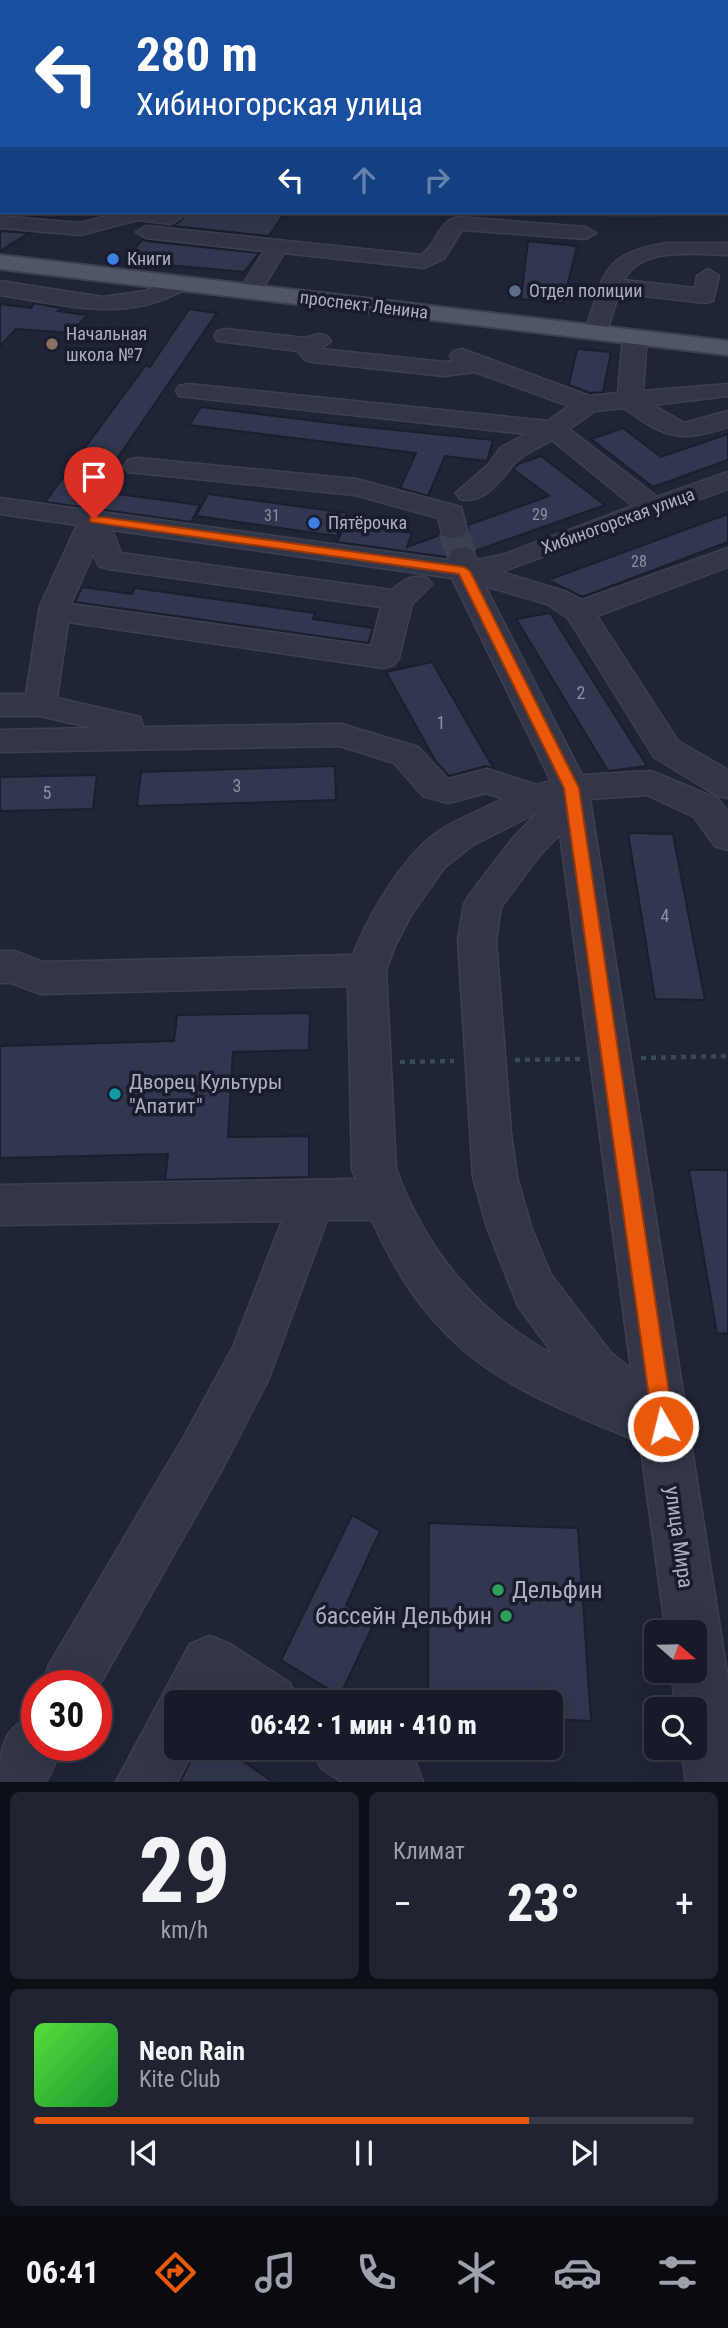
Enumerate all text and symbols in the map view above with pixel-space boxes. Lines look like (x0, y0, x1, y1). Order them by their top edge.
text: 280 m (136, 26, 258, 83)
icon: left (21, 28, 112, 119)
text: Хибиногорская улица (136, 85, 423, 123)
icon: left (272, 161, 310, 199)
icon: ahead (345, 161, 383, 199)
icon: right (418, 161, 456, 199)
place label: Книги (127, 248, 171, 269)
marker: Книги (105, 251, 121, 267)
place label: Отдел полиции (529, 280, 642, 301)
marker: Отдел полиции (507, 283, 523, 299)
street label: проспект Ленина (299, 286, 429, 323)
place label: Начальная школа №7 (66, 323, 147, 365)
marker: Начальная школа №7 (44, 336, 60, 352)
pin (64, 447, 124, 519)
icon: arrive (75, 458, 113, 496)
street label: Хибиногорская улица (538, 483, 697, 558)
house number: 29 (532, 505, 548, 524)
house number: 31 (264, 506, 280, 525)
place label: Пятёрочка (328, 512, 407, 533)
marker: Пятёрочка (306, 515, 322, 531)
house number: 28 (631, 552, 647, 571)
house number: 2 (577, 682, 586, 703)
house number: 1 (437, 712, 445, 733)
house number: 3 (233, 775, 241, 796)
house number: 5 (43, 782, 52, 803)
house number: 4 (661, 905, 670, 926)
place label: Дворец Культуры "Апатит" (129, 1070, 282, 1118)
marker: Дворец Культуры "Апатит" (107, 1086, 123, 1102)
position arrow (626, 1389, 700, 1463)
street label: улица Мира (660, 1485, 698, 1589)
place label: Дельфин (512, 1576, 602, 1604)
marker: Дельфин (490, 1582, 506, 1598)
place label: бассейн Дельфин (315, 1602, 492, 1630)
marker: бассейн Дельфин (498, 1608, 514, 1624)
north arrow (644, 1620, 707, 1684)
map controls (644, 1620, 707, 1760)
speed limit sign: 30 (21, 1670, 112, 1761)
button: search (644, 1697, 707, 1760)
text: 06:42 · 1 мин · 410 m (250, 1710, 477, 1740)
text: 29 (139, 1818, 230, 1924)
text: Климат (393, 1838, 465, 1865)
text: 23° (507, 1873, 580, 1934)
text: − (393, 1882, 412, 1926)
text: + (675, 1882, 694, 1926)
text: km/h (161, 1917, 208, 1944)
text: Neon Rain (139, 2036, 245, 2066)
text: Kite Club (139, 2066, 220, 2093)
icon: previous (125, 2134, 163, 2172)
icon: pause (345, 2134, 383, 2172)
icon: next (565, 2134, 603, 2172)
icon: directions (151, 2248, 200, 2297)
icon: music (251, 2248, 300, 2297)
icon: phone (352, 2248, 401, 2297)
icon: climate (452, 2248, 501, 2297)
icon: car (553, 2248, 602, 2297)
icon: filters (653, 2248, 702, 2297)
text: 06:41 (26, 2253, 99, 2291)

